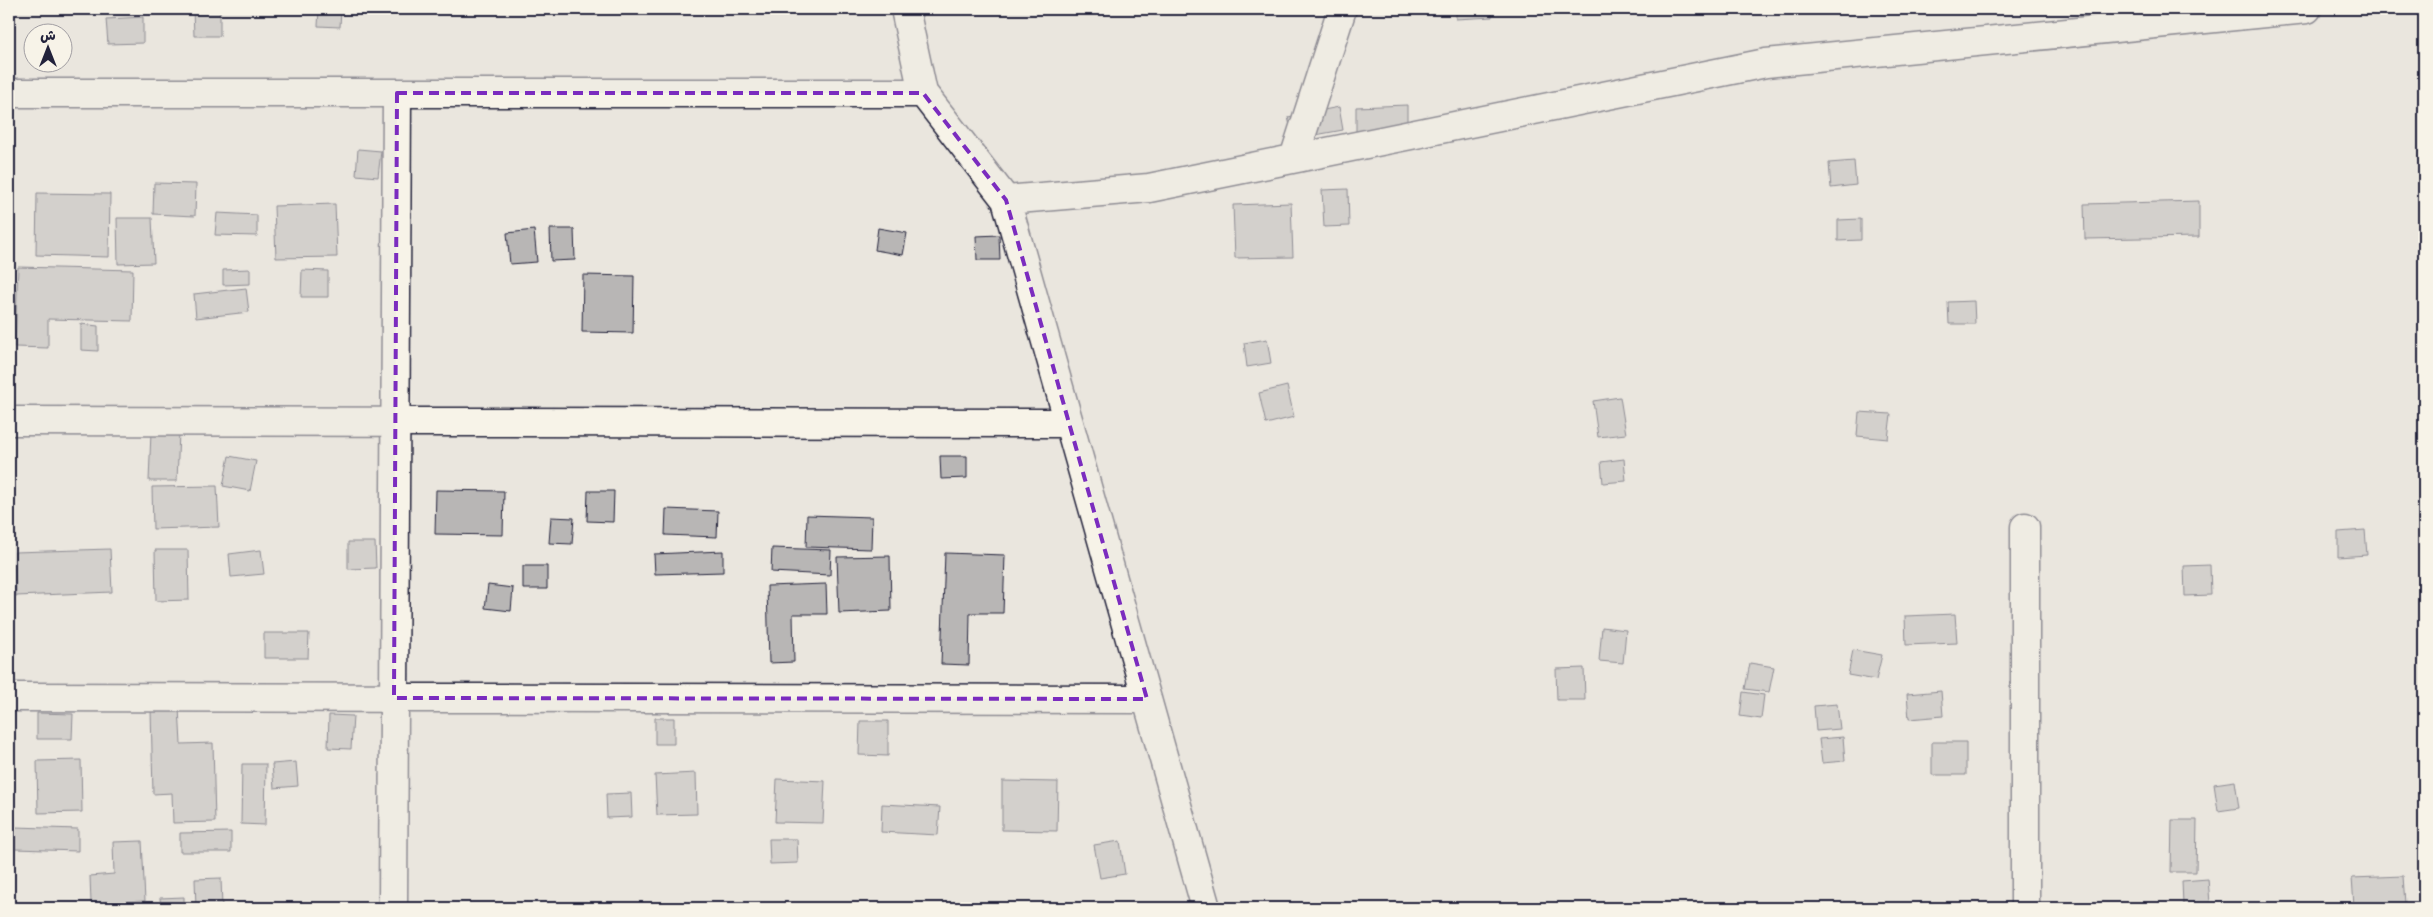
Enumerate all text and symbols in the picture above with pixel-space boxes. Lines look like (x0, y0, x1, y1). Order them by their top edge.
north arrow (22, 22, 72, 72)
text: ش (40, 25, 56, 44)

